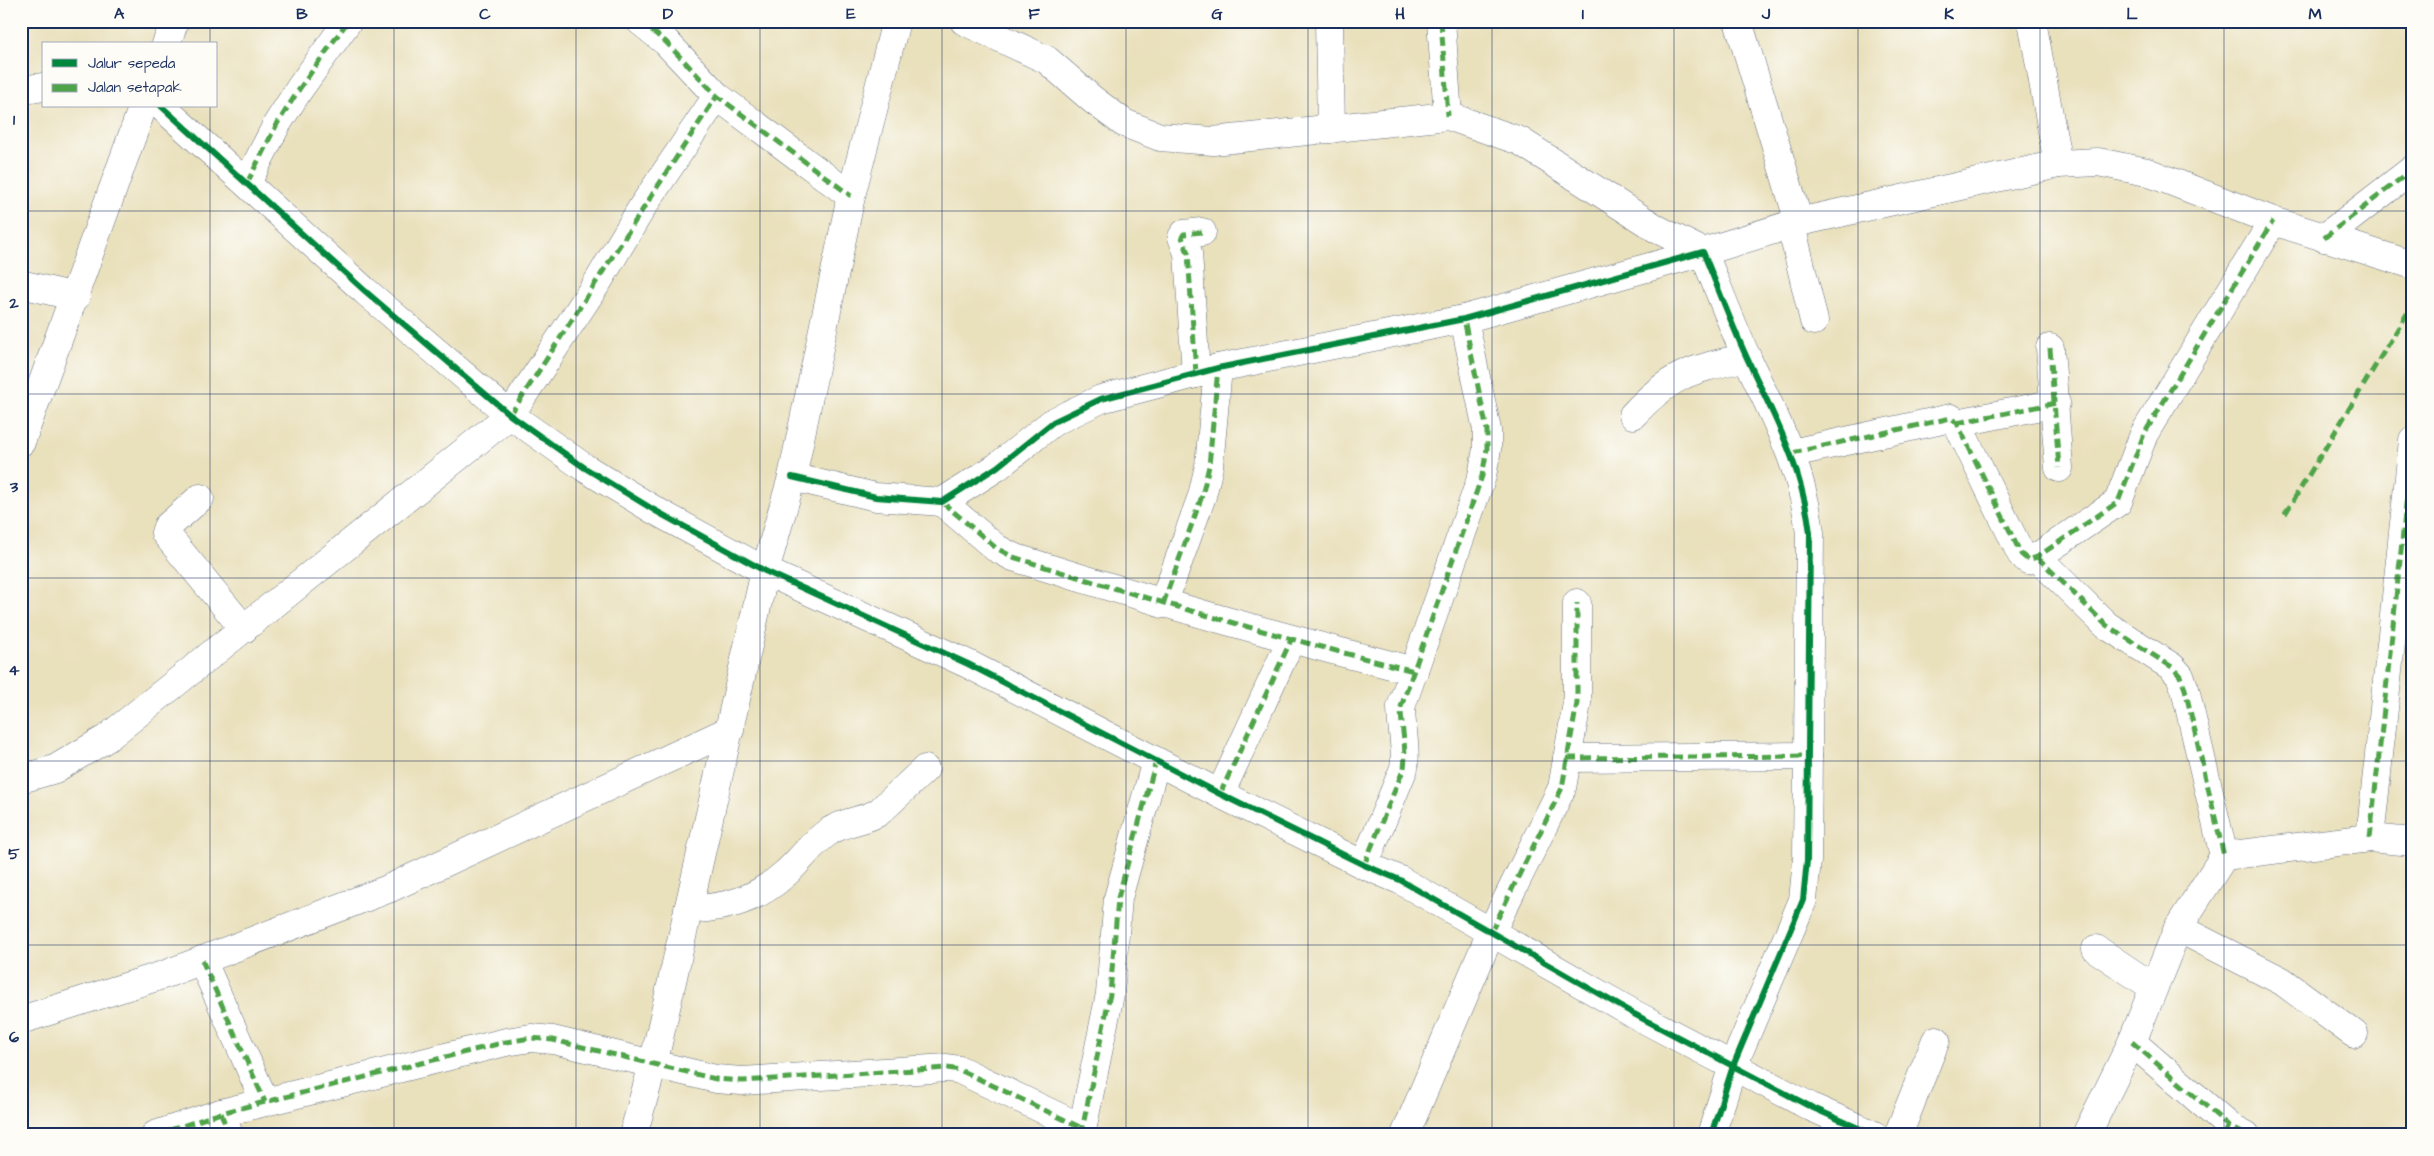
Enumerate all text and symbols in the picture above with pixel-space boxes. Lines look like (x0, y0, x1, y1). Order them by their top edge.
text: A (114, 3, 125, 25)
text: B (296, 3, 308, 25)
text: C (479, 3, 491, 25)
text: D (663, 3, 674, 25)
text: E (846, 3, 856, 25)
text: F (1028, 3, 1040, 25)
text: G (1211, 3, 1223, 25)
text: H (1395, 3, 1405, 25)
text: I (1582, 3, 1584, 25)
text: J (1761, 3, 1771, 25)
text: K (1944, 3, 1954, 25)
text: L (2126, 3, 2138, 25)
text: M (2308, 3, 2322, 25)
legend (42, 42, 218, 108)
text: Jalur sepeda (88, 53, 176, 74)
text: Jalan setapak (88, 77, 182, 98)
text: 1 (13, 109, 16, 131)
text: 2 (8, 292, 19, 314)
text: 3 (9, 476, 19, 498)
text: 4 (9, 659, 20, 681)
text: 5 (8, 843, 20, 865)
text: 6 (9, 1026, 19, 1048)

